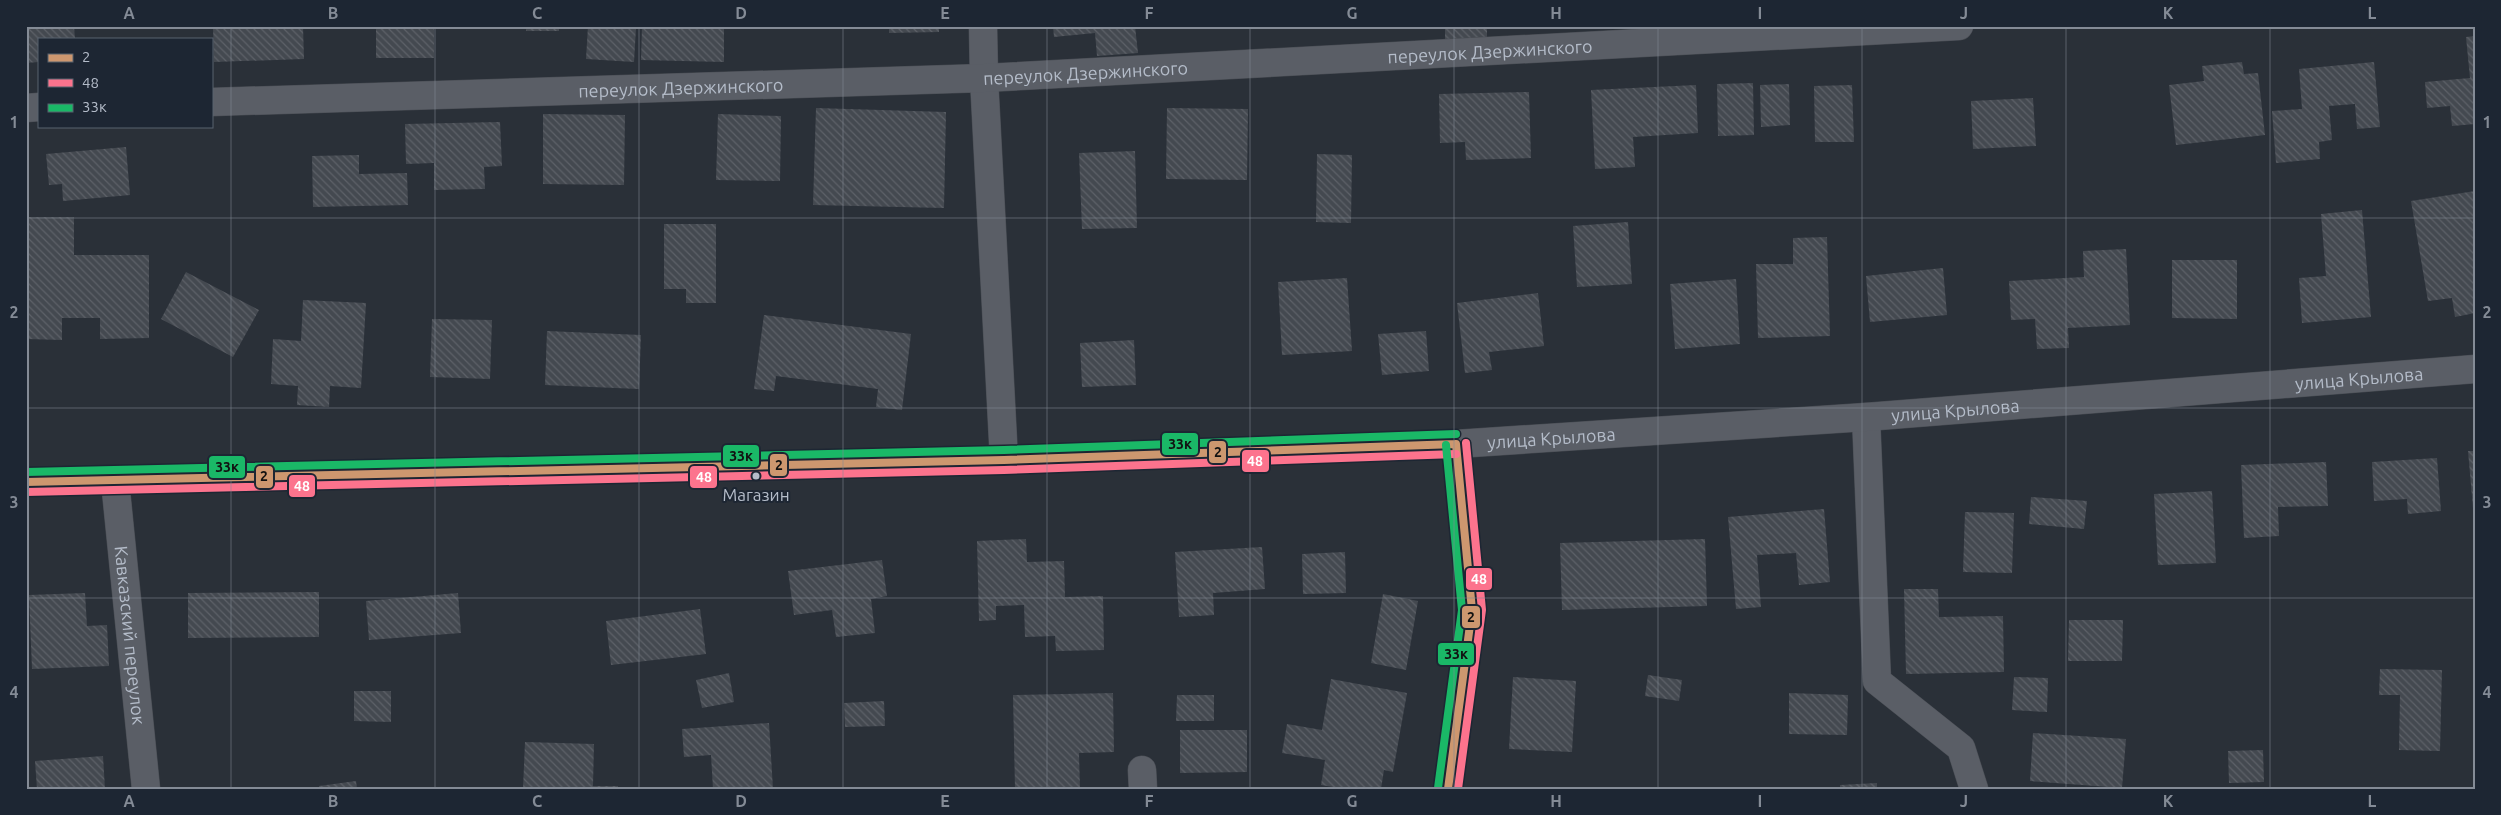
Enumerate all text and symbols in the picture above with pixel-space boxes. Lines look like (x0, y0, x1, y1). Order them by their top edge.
text: A (123, 4, 135, 22)
text: B (328, 4, 338, 22)
text: C (532, 4, 542, 22)
text: D (735, 4, 747, 22)
text: E (940, 4, 950, 22)
text: F (1145, 4, 1154, 22)
text: G (1346, 4, 1358, 22)
text: H (1550, 4, 1562, 22)
text: I (1758, 4, 1762, 22)
text: J (1960, 4, 1968, 22)
text: K (2163, 4, 2174, 22)
text: L (2368, 4, 2377, 22)
street label: переулок Дзержинского (1387, 36, 1593, 66)
legend (38, 38, 212, 128)
text: 2 (82, 48, 90, 65)
street label: переулок Дзержинского (983, 57, 1188, 88)
text: 48 (82, 74, 99, 91)
street label: переулок Дзержинского (578, 74, 784, 101)
text: 33к (82, 98, 107, 115)
text: 1 (9, 113, 19, 131)
text: 1 (2482, 113, 2492, 131)
text: 2 (9, 303, 19, 321)
text: 2 (2482, 303, 2492, 321)
street label: улица Крылова (2294, 363, 2424, 393)
street label: улица Крылова (1890, 395, 2020, 425)
street label: улица Крылова (1486, 424, 1616, 452)
line badge: 33к (1161, 432, 1199, 456)
text: 33к (1168, 436, 1192, 452)
line badge: 2 (1208, 440, 1227, 464)
line badge: 33к (722, 444, 760, 468)
text: 2 (1214, 444, 1222, 460)
text: 33к (729, 448, 753, 464)
line badge: 48 (1241, 449, 1270, 473)
line badge: 2 (769, 453, 788, 477)
text: 48 (1247, 453, 1263, 469)
line badge: 33к (208, 455, 246, 479)
text: 2 (775, 457, 783, 473)
text: 33к (215, 459, 239, 475)
line badge: 2 (255, 465, 274, 489)
line badge: 48 (689, 465, 718, 489)
text: 2 (260, 468, 268, 484)
text: 48 (696, 469, 712, 485)
marker: Магазин (751, 471, 761, 481)
line badge: 48 (288, 474, 316, 498)
text: 48 (294, 478, 310, 494)
place label: Магазин (722, 485, 790, 504)
text: 3 (9, 493, 19, 511)
text: 3 (2482, 493, 2492, 511)
street label: Кавказский переулок (112, 545, 149, 726)
line badge: 48 (1465, 567, 1493, 591)
text: 48 (1471, 571, 1487, 587)
line badge: 2 (1461, 605, 1481, 629)
text: 2 (1467, 609, 1475, 625)
line badge: 33к (1437, 642, 1475, 666)
text: 33к (1444, 646, 1468, 662)
text: 4 (9, 683, 19, 701)
text: 4 (2482, 683, 2492, 701)
text: A (123, 792, 135, 810)
text: B (328, 792, 338, 810)
text: C (532, 792, 542, 810)
text: D (735, 792, 747, 810)
text: E (940, 792, 950, 810)
text: F (1145, 792, 1154, 810)
text: G (1346, 792, 1358, 810)
text: H (1550, 792, 1562, 810)
text: I (1758, 792, 1762, 810)
text: J (1960, 792, 1968, 810)
text: K (2163, 792, 2174, 810)
text: L (2368, 792, 2377, 810)

